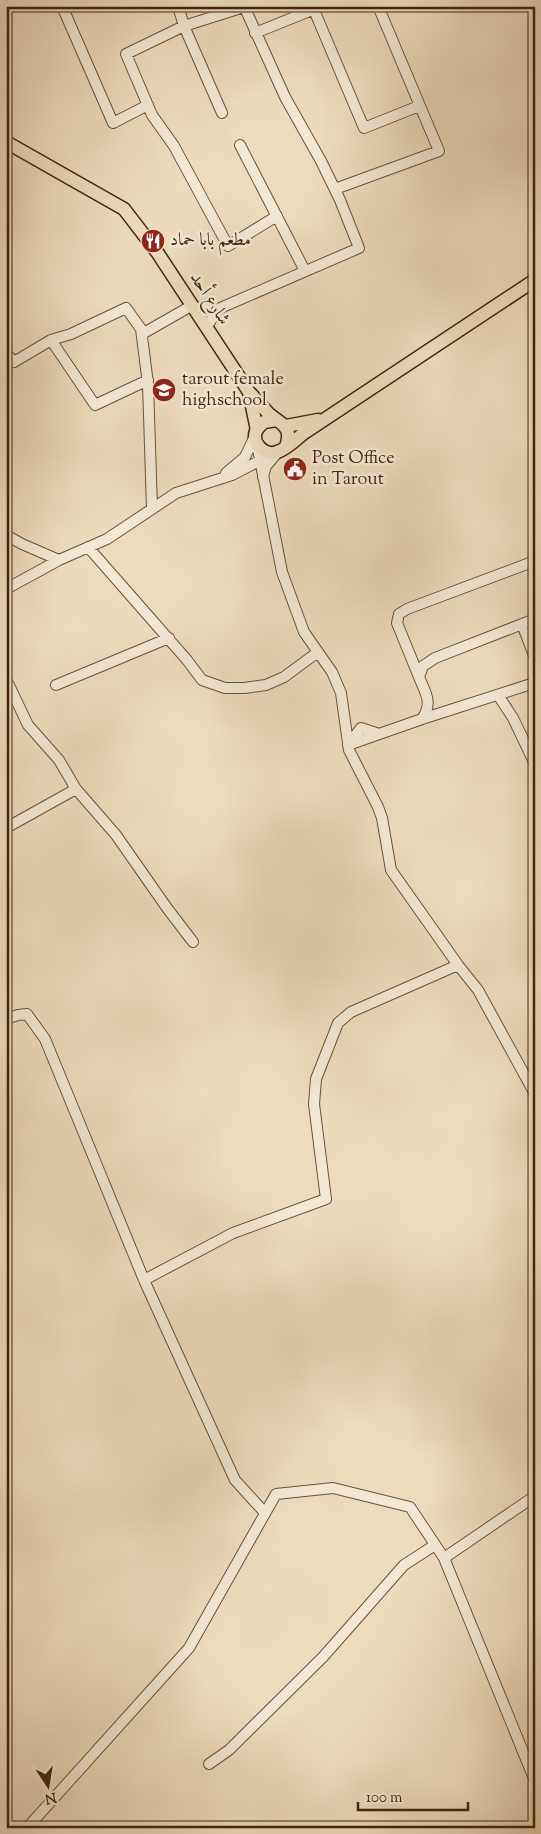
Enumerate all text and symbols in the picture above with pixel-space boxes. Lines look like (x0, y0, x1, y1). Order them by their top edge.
restaurant icon: مطعم بابا حماد (140, 228, 166, 254)
place label: مطعم بابا حماد (170, 228, 251, 256)
street label: شارع أحد (182, 266, 238, 331)
place label: tarout female highschool (182, 367, 284, 414)
school or university icon: tarout female highschool (151, 377, 177, 403)
place label: Post Office in Tarout (312, 446, 395, 493)
public building icon: Post Office in Tarout (282, 456, 308, 482)
north arrow (22, 1762, 72, 1812)
scale bar (358, 1779, 468, 1811)
text: N (43, 1786, 58, 1808)
text: 100 m (366, 1788, 403, 1809)

